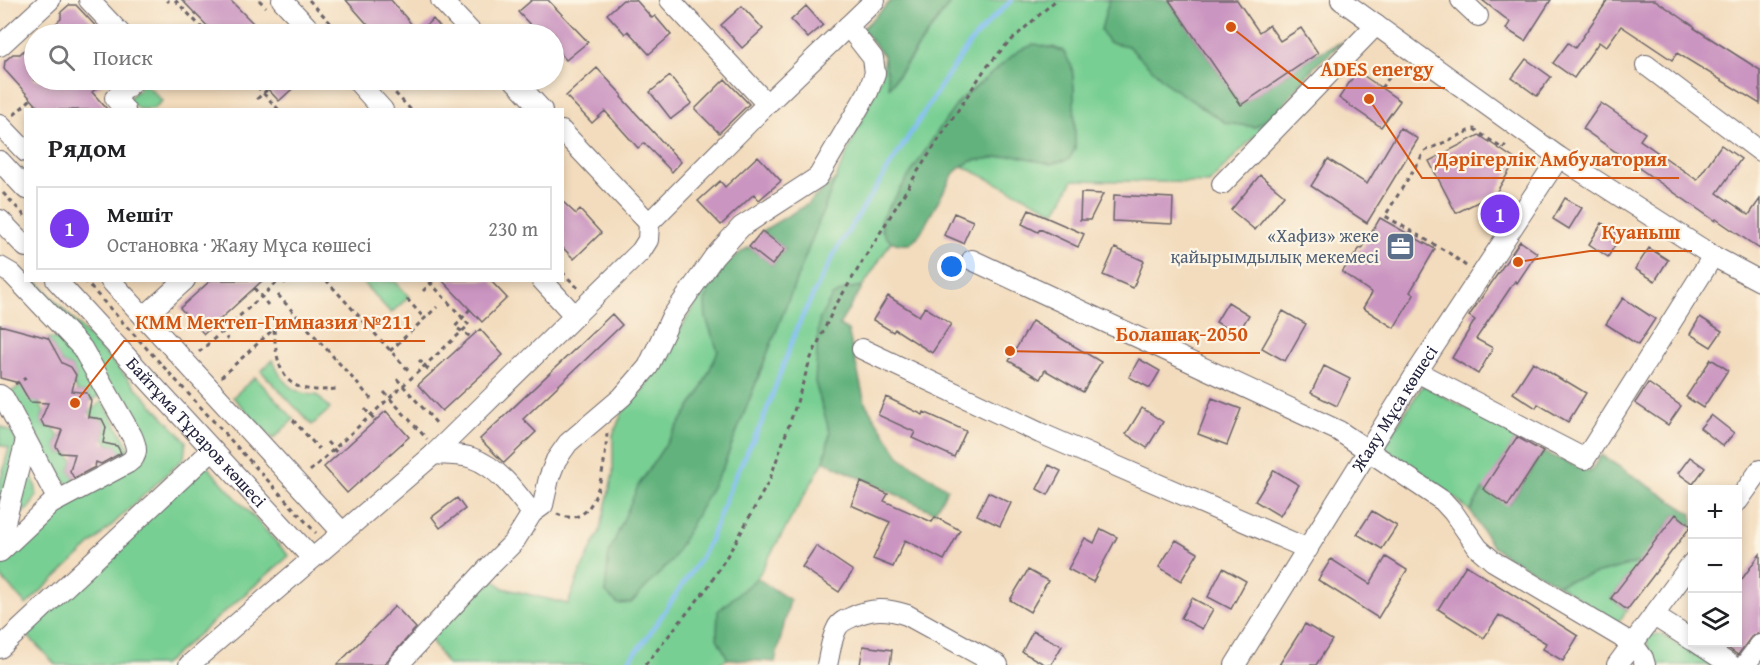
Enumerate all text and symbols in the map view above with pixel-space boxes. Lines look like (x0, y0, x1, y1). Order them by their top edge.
search box (24, 24, 564, 90)
icon: search (45, 41, 78, 74)
text: Поиск (93, 41, 153, 73)
callout: ADES energy (1308, 50, 1445, 88)
text: ADES energy (1321, 54, 1434, 83)
text: Рядом (48, 128, 126, 167)
callout: Дәрігерлік Амбулатория (1422, 140, 1679, 178)
text: Дәрігерлік Амбулатория (1434, 144, 1668, 173)
pin: 1 (1480, 192, 1520, 236)
text: Мешіт (107, 198, 173, 230)
callout: Қуаныш (1590, 213, 1692, 251)
text: 1 (64, 214, 75, 243)
text: 230 m (488, 214, 538, 243)
text: Қуаныш (1602, 217, 1680, 246)
place label: «Хафиз» жеке қайырымдылық мекемесі (1170, 222, 1379, 270)
text: Остановка · Жаяу Мұса көшесі (107, 230, 372, 259)
office icon: «Хафиз» жеке қайырымдылық мекемесі (1384, 230, 1416, 262)
your location (937, 252, 966, 281)
callout: КММ Мектеп-Гимназия №211 (124, 303, 425, 341)
text: КММ Мектеп-Гимназия №211 (135, 307, 413, 336)
callout: Болашақ-2050 (1104, 315, 1260, 353)
text: Болашақ-2050 (1116, 319, 1248, 348)
street label: Жаяу Мұса көшесі (1344, 340, 1444, 478)
street label: Байтұма Тұраров көшесі (120, 351, 273, 513)
map controls (1688, 485, 1742, 647)
button: + (1688, 485, 1742, 539)
button: − (1688, 539, 1742, 593)
button: layers (1688, 593, 1742, 647)

